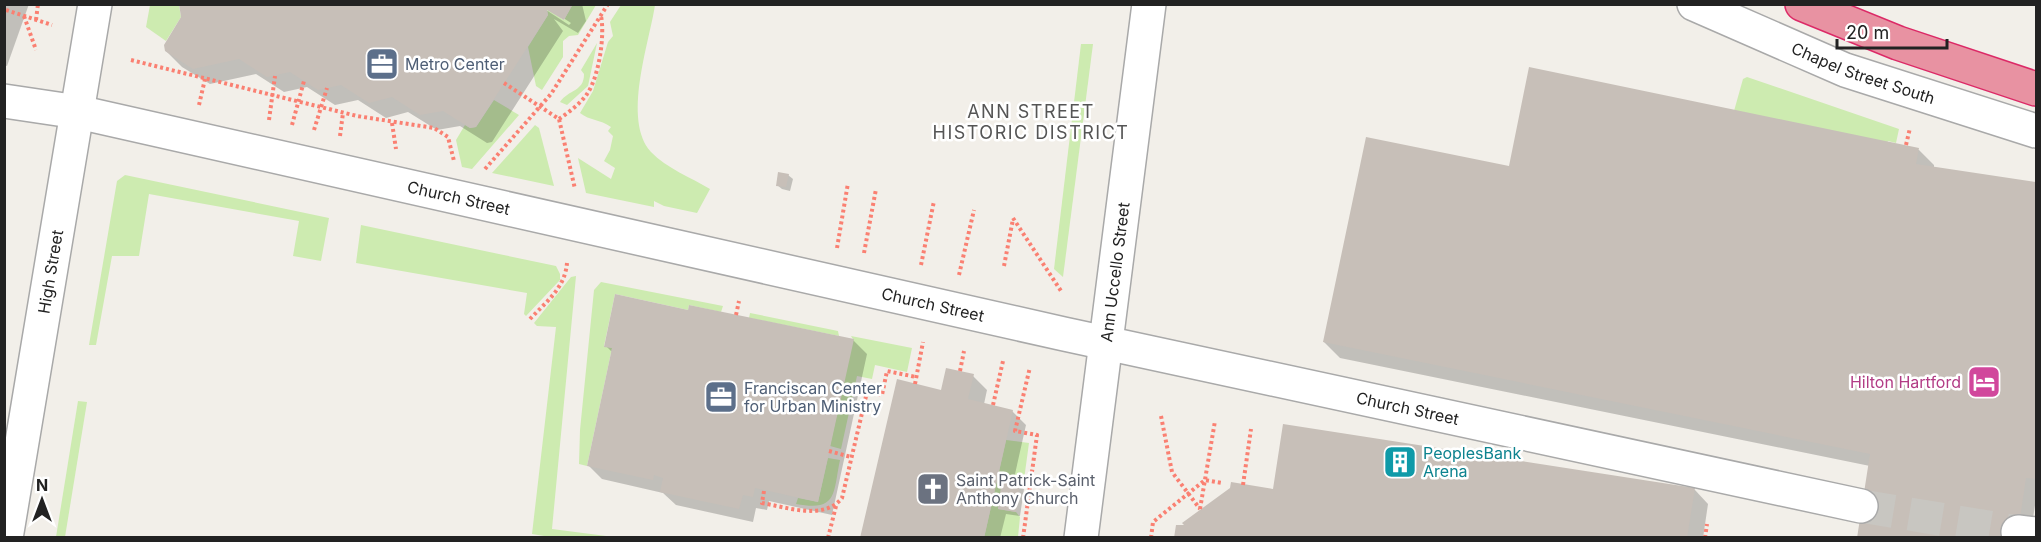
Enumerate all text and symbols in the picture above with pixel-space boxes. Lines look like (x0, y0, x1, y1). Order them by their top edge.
scale bar (1837, 12, 1946, 50)
text: 20 m (1846, 22, 1889, 43)
street label: Chapel Street South (1788, 38, 1937, 108)
office icon: Metro Center (364, 46, 400, 82)
place label: Metro Center (405, 54, 505, 74)
district label: ANN STREET HISTORIC DISTRICT (933, 101, 1129, 143)
street label: Church Street (405, 176, 512, 219)
street label: Ann Uccello Street (1096, 201, 1134, 343)
street label: High Street (34, 228, 67, 315)
street label: Church Street (880, 283, 986, 326)
hotel icon: Hilton Hartford (1966, 364, 2002, 400)
place label: Hilton Hartford (1850, 372, 1961, 392)
place label: Franciscan Center for Urban Ministry (744, 378, 882, 416)
office icon: Franciscan Center for Urban Ministry (703, 379, 739, 415)
street label: Church Street (1354, 387, 1461, 429)
place label: PeoplesBank Arena (1423, 443, 1521, 481)
building icon: PeoplesBank Arena (1382, 444, 1418, 480)
north arrow (12, 470, 72, 530)
place label: Saint Patrick-Saint Anthony Church (956, 470, 1095, 508)
church icon: Saint Patrick-Saint Anthony Church (915, 471, 951, 507)
text: N (36, 475, 48, 495)

